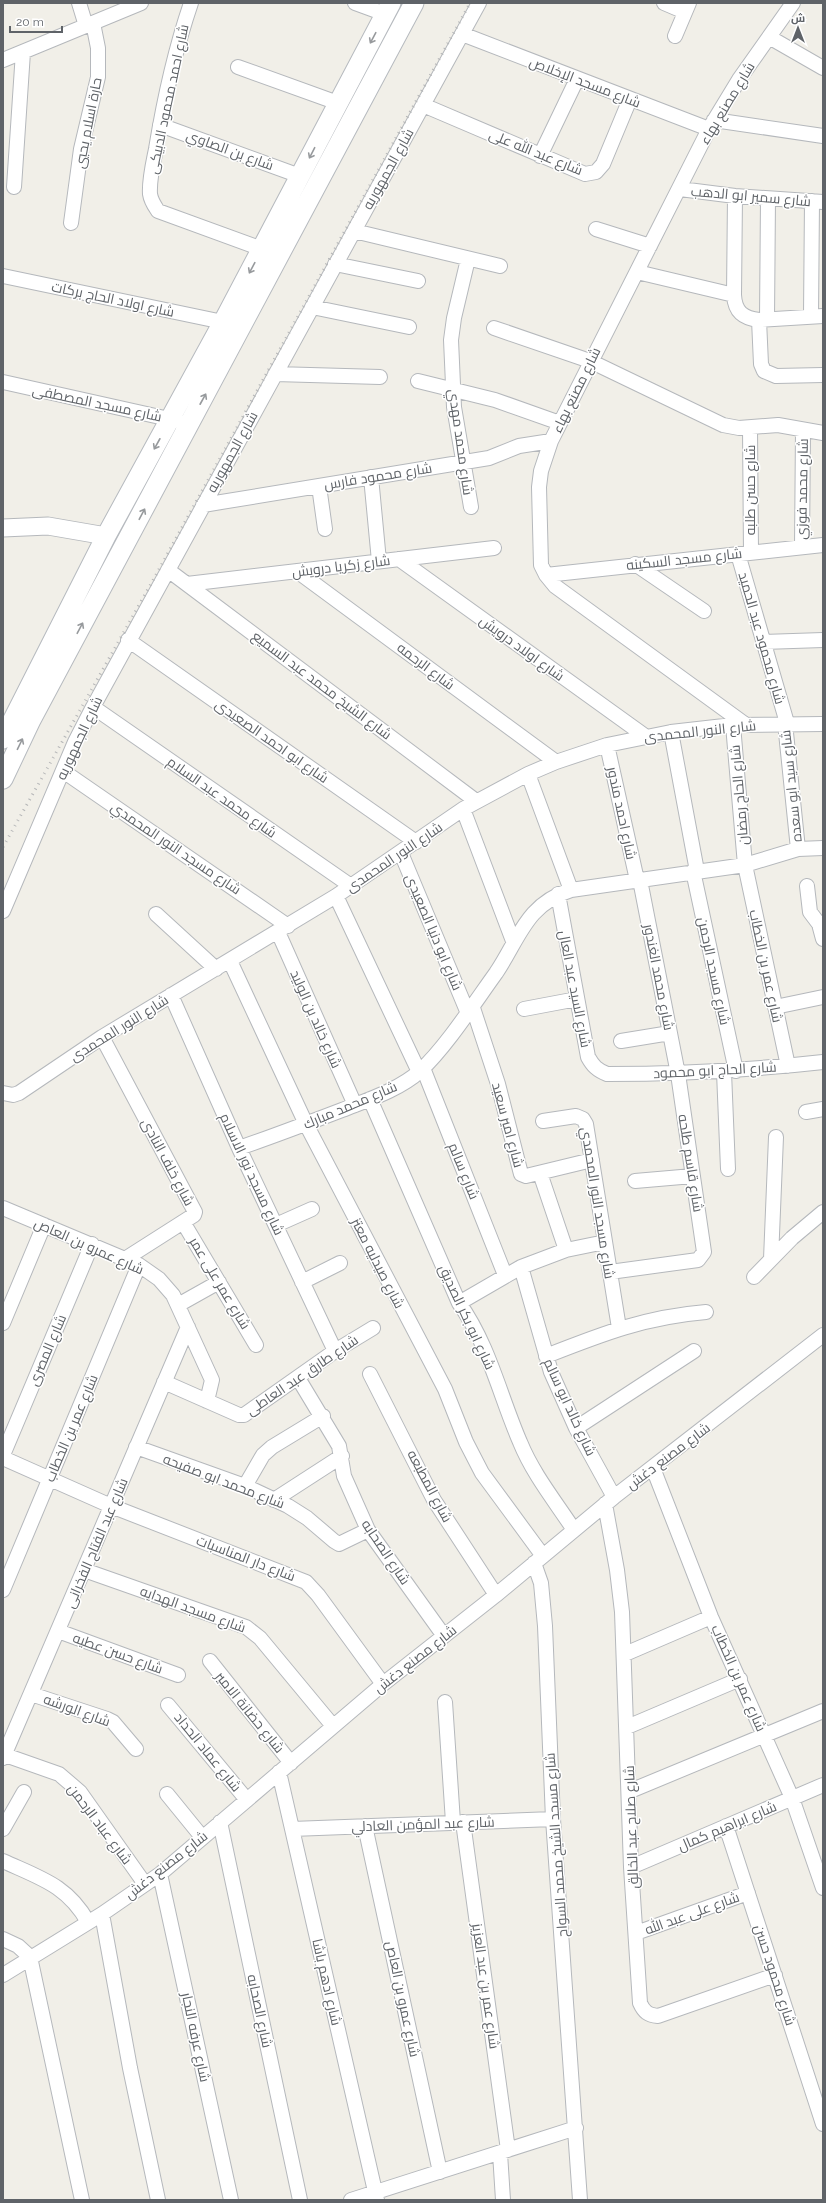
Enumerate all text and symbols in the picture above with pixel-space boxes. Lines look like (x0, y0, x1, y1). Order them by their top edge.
scale bar (10, 8, 62, 34)
north arrow (778, 8, 818, 48)
text: ش (791, 12, 805, 25)
text: 20 m (16, 15, 44, 29)
street label: شارع احمد محمود الدبيكى (144, 23, 193, 176)
one-way arrow (368, 31, 376, 43)
street label: شارع مسجد الإخلاص (527, 53, 643, 112)
street label: شارع مصنع بهاء (696, 59, 759, 147)
street label: حارة اسلام يحيي (71, 76, 107, 170)
street label: شارع عبد الله على (487, 125, 585, 179)
street label: شارع الجمهوريه (359, 126, 418, 213)
street label: شارع بن الصاوي (183, 127, 276, 177)
one-way arrow (308, 147, 316, 159)
street label: شارع سمير ابو الدهب (690, 183, 812, 210)
one-way arrow (248, 262, 255, 274)
street label: شارع اولاد الحاج بركات (50, 278, 176, 321)
street label: شارع مصنع بهاء (548, 345, 604, 436)
street label: شارع مسجد المصطفى (31, 381, 163, 426)
street label: شارع محمد مهدي (442, 388, 476, 497)
one-way arrow (200, 393, 208, 405)
street label: شارع الجمهوريه (203, 409, 262, 496)
one-way arrow (153, 438, 160, 450)
street label: شارع محمد فوزي (793, 438, 815, 540)
street label: شارع حسن طلبه (742, 445, 759, 535)
street label: شارع محمود فارس (323, 460, 433, 493)
one-way arrow (138, 508, 146, 520)
street label: شارع مسجد السكينه (625, 545, 743, 574)
street label: شارع زكريا درويش (291, 552, 391, 581)
street label: شارع محمود عبد الحميد (735, 570, 789, 706)
street label: شارع اولاد درويش (476, 612, 567, 685)
one-way arrow (77, 623, 85, 635)
street label: شارع الشيخ محمد عبد السميع (249, 627, 395, 743)
street label: شارع الرحمه (393, 639, 458, 694)
street label: شارع الجمهوريه (53, 694, 106, 783)
street label: شارع ابو احمد الصعيدى (212, 696, 332, 787)
street label: شارع النور المحمدى (643, 717, 757, 746)
street label: شارع سيد ابو سعده (777, 729, 806, 843)
one-way arrow (17, 738, 24, 750)
street label: شارع الحاج رمضان (727, 744, 752, 846)
street label: شارع محمد عبد السلام (163, 753, 280, 842)
street label: شارع احمد مندور (603, 764, 640, 861)
street label: شارع مسجد النور المحمدي (106, 799, 244, 901)
street label: شارع النور المحمدى (343, 819, 446, 896)
street label: شارع ابو دنيا الصعيدى (401, 871, 466, 993)
street label: شارع عمر بن الخطاب (745, 908, 786, 1024)
street label: شارع مسجد الرحمن (694, 916, 733, 1027)
street label: شارع محمد الغندور (640, 921, 677, 1032)
street label: شارع السيد عبد العال (555, 929, 594, 1049)
street label: شارع خالد بن الوليد (286, 967, 345, 1071)
street label: شارع النور المحمدى (67, 991, 172, 1066)
street label: شارع الحاج ابو محمود (653, 1059, 777, 1082)
street label: شارع محمد مبارك (301, 1078, 400, 1133)
street label: شارع امير سعيد (488, 1081, 527, 1170)
street label: شارع مسجد نور الاسلام (215, 1110, 287, 1238)
street label: شارع قاسم طلحه (673, 1113, 707, 1213)
street label: شارع خلف النادى (137, 1116, 198, 1209)
street label: شارع مسجد النور المحمدي (574, 1126, 618, 1281)
street label: شارع سالم (444, 1140, 483, 1202)
street label: شارع صيدليه معتز (347, 1214, 408, 1311)
street label: شارع عمرو بن العاص (31, 1215, 146, 1278)
street label: شارع عمر على عمر (185, 1233, 254, 1333)
street label: شارع ابو بكر الصديق (435, 1262, 498, 1372)
street label: شارع المصرى (25, 1312, 70, 1388)
street label: شارع طارق عبد العاطى (243, 1332, 362, 1419)
street label: شارع خالد ابو سالم (539, 1356, 600, 1459)
street label: شارع عمر بن الخطاب (41, 1372, 102, 1484)
street label: شارع مصنع دغش (623, 1419, 714, 1493)
street label: شارع المطبعه (403, 1447, 456, 1525)
street label: شارع محمد ابو صفيحه (161, 1450, 287, 1512)
street label: شارع عبد الفتاح الفخرانى (61, 1476, 132, 1611)
street label: شارع الصحابه (358, 1517, 414, 1588)
street label: شارع دار المناسبات (194, 1532, 298, 1585)
street label: شارع مسجد الهدايه (138, 1582, 248, 1636)
street label: شارع مصنع دغش (370, 1622, 460, 1697)
street label: شارع عمر بن الخطاب (707, 1622, 770, 1734)
street label: شارع حسن عطيه (70, 1629, 165, 1678)
street label: شارع حضانة الامير (211, 1667, 288, 1757)
street label: شارع الورشه (41, 1691, 113, 1730)
street label: شارع عماد الحداد (170, 1709, 245, 1795)
street label: شارع مسجد الشيخ محمد السواح (542, 1752, 571, 1938)
street label: شارع صلاح عبد الخالق (621, 1765, 642, 1889)
street label: شارع عباد الرحمن (64, 1781, 135, 1868)
street label: شارع ابراهيم كمال (675, 1798, 780, 1856)
street label: شارع عبد المؤمن العادلي (351, 1814, 495, 1838)
street label: شارع مصنع دغش (121, 1828, 211, 1903)
street label: شارع على عبد الله (642, 1888, 742, 1938)
street label: شارع عمر بن عبد العزيز (468, 1921, 503, 2050)
street label: شارع محمود حسن (750, 1922, 799, 2028)
street label: شارع ادهم باشا (307, 1937, 345, 2027)
street label: شارع عمرو بن العاص (382, 1940, 423, 2059)
street label: شارع الصحابه (243, 1973, 276, 2049)
street label: شارع عرفه النجار (177, 1990, 213, 2084)

